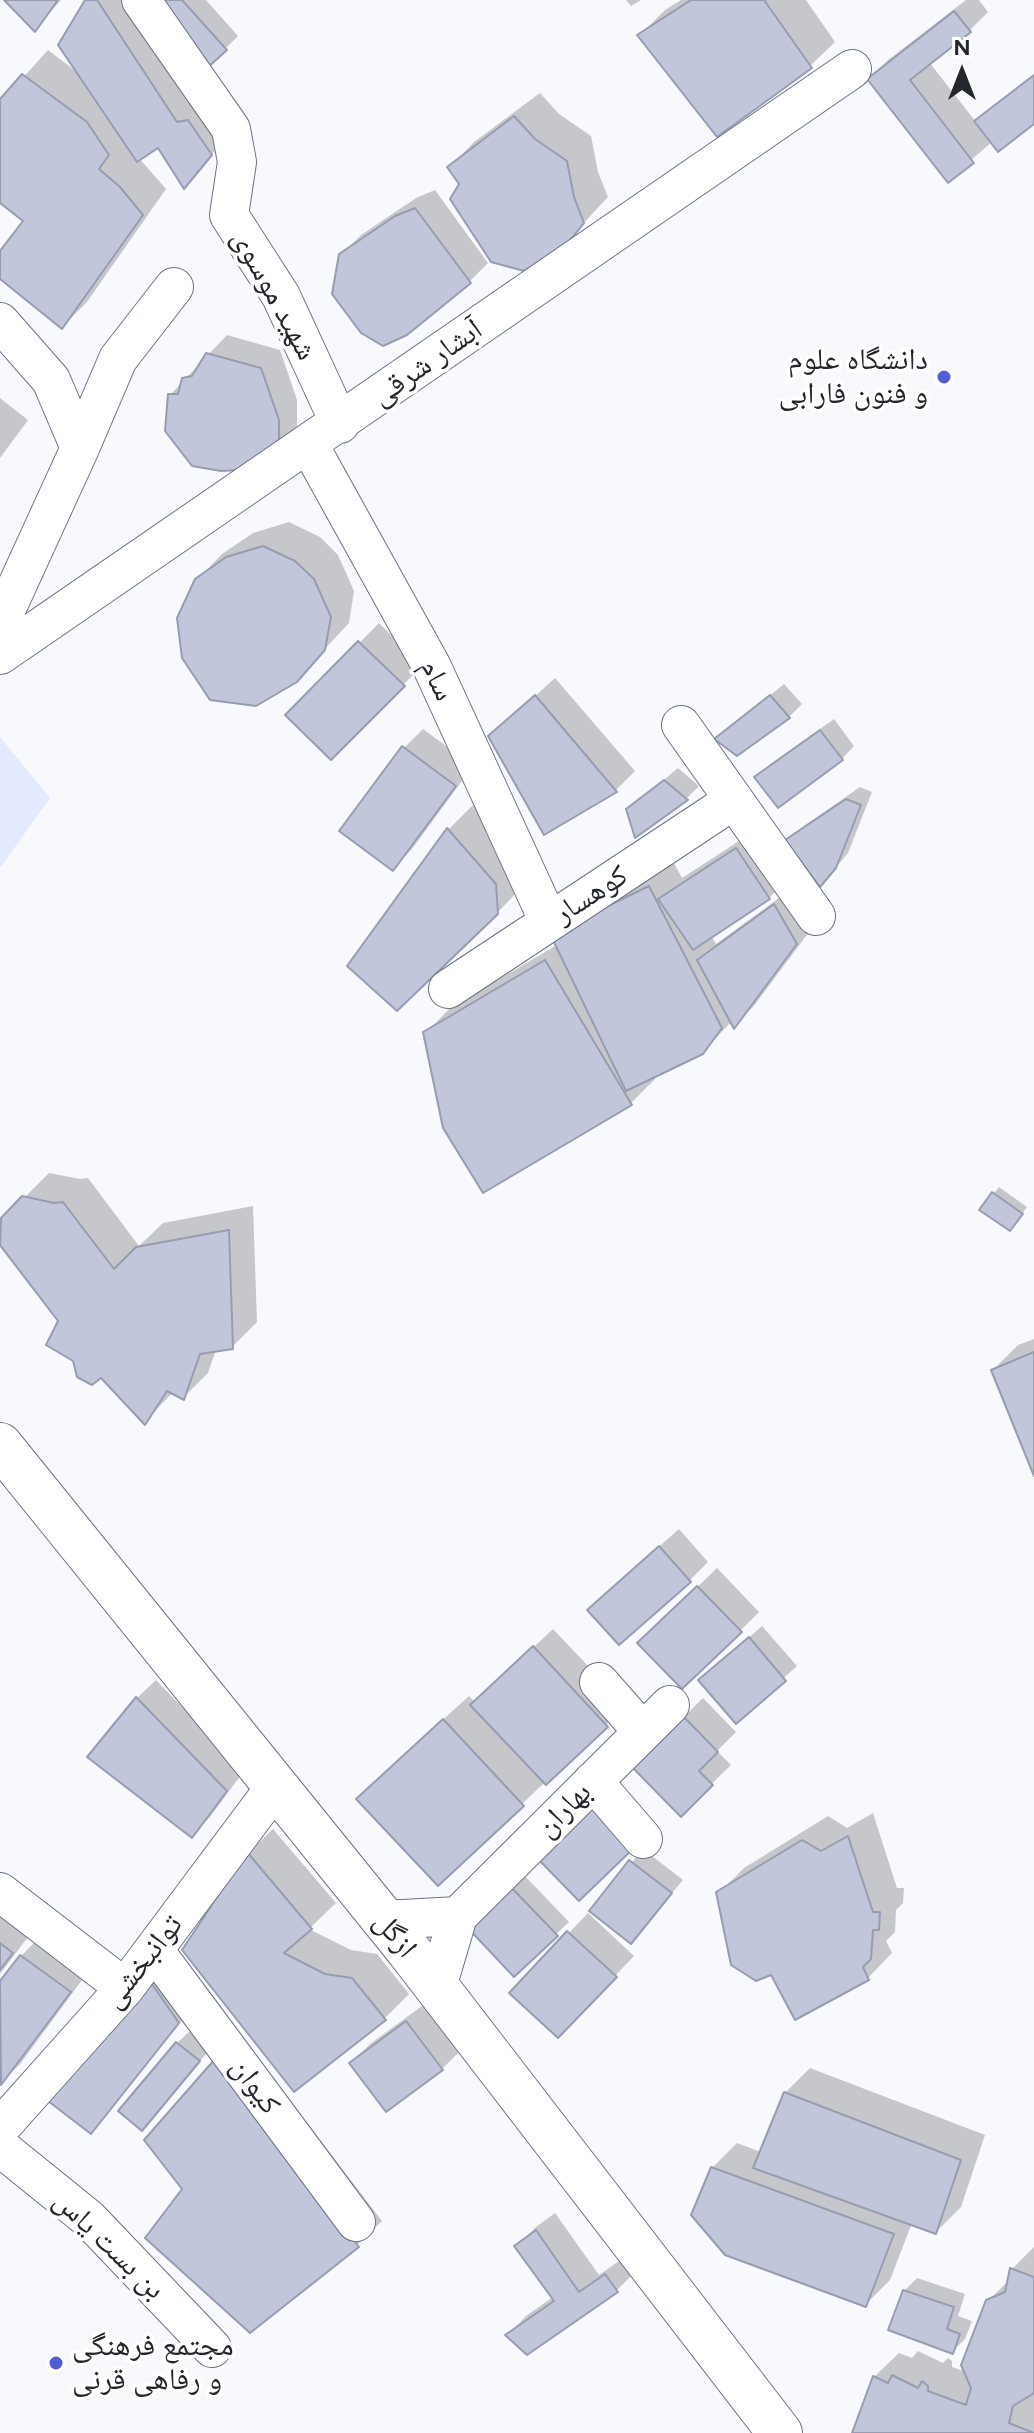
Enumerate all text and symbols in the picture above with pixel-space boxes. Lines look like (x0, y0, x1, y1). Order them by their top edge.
north arrow (922, 32, 1002, 112)
text: N (953, 34, 971, 61)
street label: شهید موسوی (223, 223, 325, 367)
street label: آبشار شرقی (365, 312, 489, 414)
place label: دانشگاه علوم و فنون فارابی (778, 342, 928, 412)
marker: دانشگاه علوم و فنون فارابی (935, 368, 953, 386)
street label: سام (412, 653, 462, 707)
street label: کوهسار (547, 858, 635, 932)
street label: بهاران (529, 1775, 599, 1845)
street label: ازگل (366, 1905, 424, 1965)
street label: توانبخشی (95, 1908, 191, 2016)
street label: کیوان (222, 2050, 288, 2122)
street label: بن بست یاس (46, 2183, 172, 2307)
place label: مجتمع فرهنگی و رفاهی قرنی (72, 2328, 234, 2398)
marker: مجتمع فرهنگی و رفاهی قرنی (47, 2354, 65, 2372)

